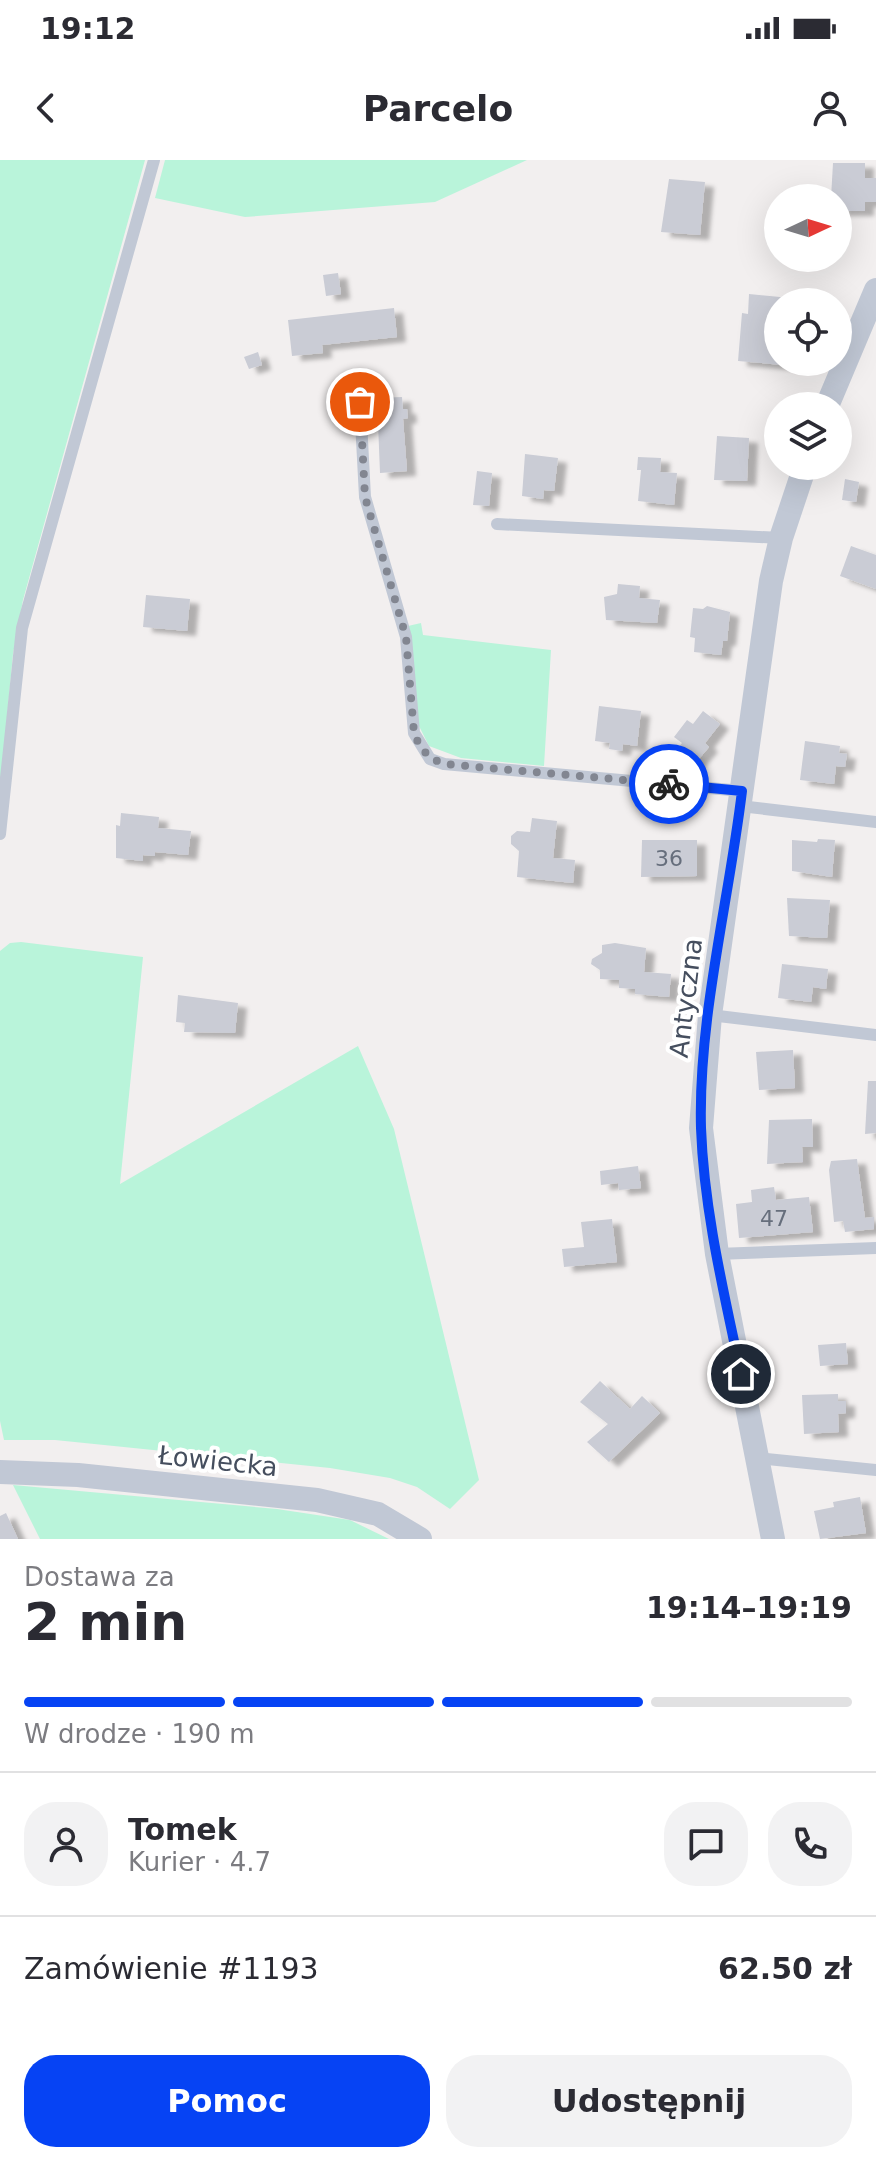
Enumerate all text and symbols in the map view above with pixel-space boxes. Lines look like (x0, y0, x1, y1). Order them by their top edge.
text: 19:12 (40, 11, 136, 46)
icon: back (24, 86, 68, 130)
icon: person (808, 86, 852, 130)
text: Parcelo (363, 88, 513, 129)
north arrow (764, 184, 852, 272)
map controls (764, 184, 852, 480)
button: locate (764, 288, 852, 376)
pin (326, 368, 394, 436)
icon: bag (338, 380, 382, 424)
button: layers (764, 392, 852, 480)
courier (629, 744, 709, 824)
icon: bike (647, 762, 691, 806)
house number: 36 (655, 846, 683, 871)
street label: Antyczna (664, 937, 708, 1059)
house number: 47 (760, 1206, 788, 1231)
pin (707, 1340, 775, 1408)
icon: home (719, 1352, 763, 1396)
street label: Łowiecka (156, 1440, 279, 1482)
text: Dostawa za (24, 1562, 175, 1592)
text: 19:14–19:19 (646, 1590, 852, 1625)
text: 2 min (24, 1592, 187, 1652)
text: W drodze · 190 m (24, 1719, 255, 1749)
button: person (24, 1802, 108, 1886)
button: chat (664, 1802, 748, 1886)
button: phone (768, 1802, 852, 1886)
text: Tomek (128, 1812, 237, 1847)
text: Kurier · 4.7 (128, 1847, 271, 1877)
text: Zamówienie #1193 (24, 1951, 319, 1986)
text: 62.50 zł (718, 1951, 852, 1986)
button: Pomoc (24, 2055, 430, 2147)
button: Udostępnij (446, 2055, 852, 2147)

